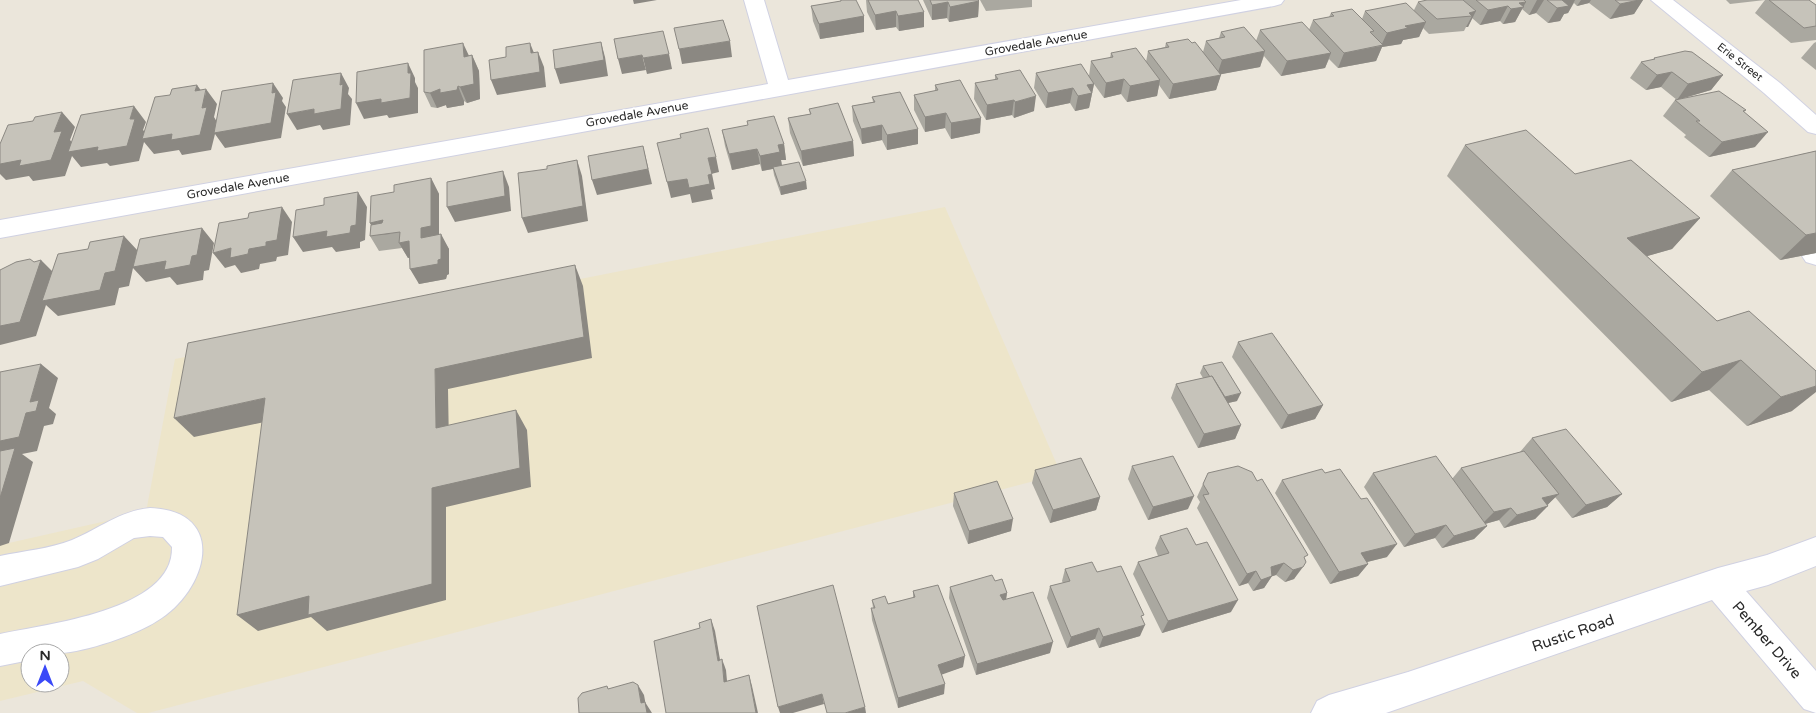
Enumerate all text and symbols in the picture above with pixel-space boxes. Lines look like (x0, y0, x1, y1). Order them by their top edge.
street label: Grovedale Avenue (984, 27, 1089, 59)
street label: Erie Street (1715, 40, 1765, 84)
street label: Grovedale Avenue (585, 98, 690, 130)
street label: Grovedale Avenue (186, 170, 291, 202)
street label: Pember Drive (1728, 598, 1806, 682)
street label: Rustic Road (1529, 610, 1617, 656)
north arrow (20, 643, 70, 693)
text: N (39, 647, 51, 664)

